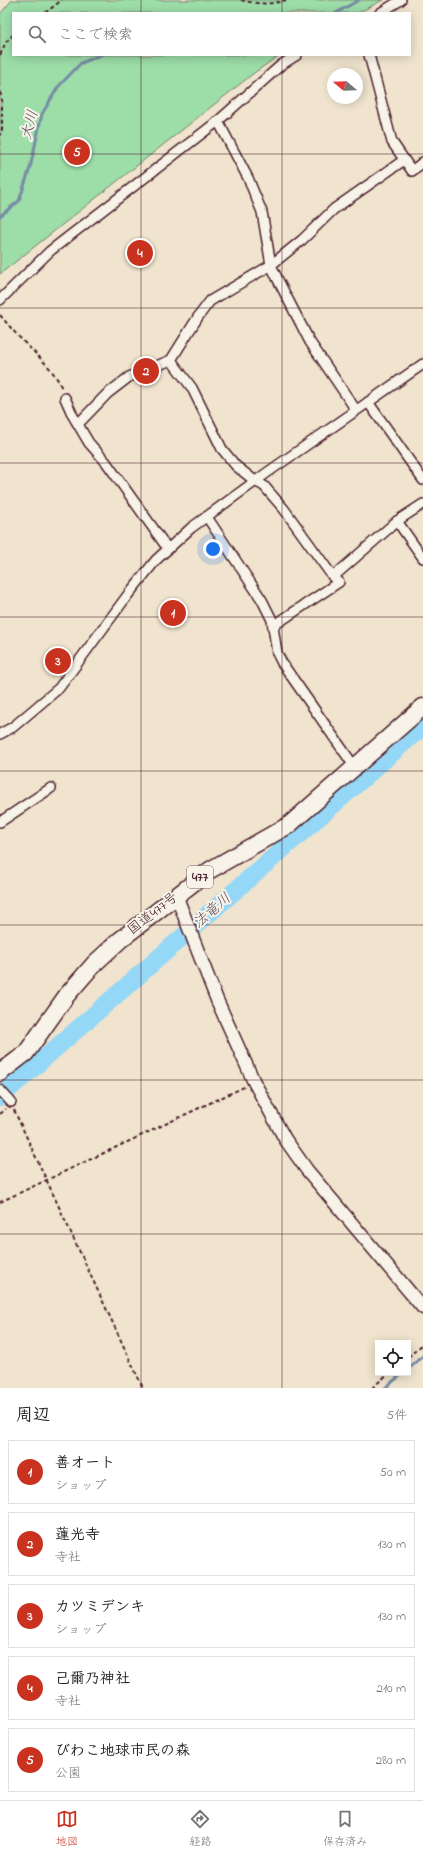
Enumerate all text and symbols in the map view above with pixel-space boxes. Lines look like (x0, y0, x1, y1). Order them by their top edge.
search box (12, 12, 411, 56)
icon: search (26, 23, 48, 45)
text: ここで検索 (58, 24, 133, 46)
north arrow (327, 68, 363, 104)
water label: 大川 (15, 108, 45, 142)
pin: 5 (64, 137, 90, 167)
pin: 4 (127, 238, 153, 268)
pin: 2 (133, 356, 159, 386)
your location (203, 539, 223, 559)
pin: 1 (160, 598, 186, 628)
pin: 3 (45, 646, 71, 676)
road number: 477 (187, 866, 213, 888)
street label: 国道477号 (123, 887, 183, 941)
water label: 法竜川 (188, 888, 236, 934)
map controls (375, 1340, 411, 1376)
button: locate (375, 1340, 411, 1376)
text: 周辺 (16, 1403, 50, 1428)
text: 5件 (387, 1406, 407, 1425)
text: 善オート (55, 1452, 115, 1474)
text: 1 (28, 1463, 32, 1482)
text: 50 m (380, 1463, 406, 1482)
text: ショップ (55, 1476, 106, 1495)
text: 蓮光寺 (55, 1524, 100, 1546)
text: 2 (27, 1535, 33, 1554)
text: 130 m (378, 1535, 406, 1554)
text: 寺社 (55, 1548, 81, 1567)
text: カツミデンキ (55, 1596, 145, 1618)
text: 3 (27, 1607, 33, 1626)
text: 130 m (378, 1607, 406, 1626)
text: ショップ (55, 1620, 106, 1639)
text: 己爾乃神社 (55, 1668, 130, 1690)
text: 4 (27, 1679, 33, 1698)
text: 210 m (376, 1679, 406, 1698)
text: 寺社 (55, 1692, 81, 1711)
text: びわこ地球市民の森 (55, 1740, 190, 1762)
text: 5 (26, 1751, 34, 1770)
text: 280 m (376, 1751, 406, 1770)
text: 公園 (55, 1764, 81, 1783)
tab: 地図 (56, 1808, 78, 1850)
tab: 経路 (189, 1808, 211, 1850)
tab: 保存済み (323, 1808, 367, 1850)

